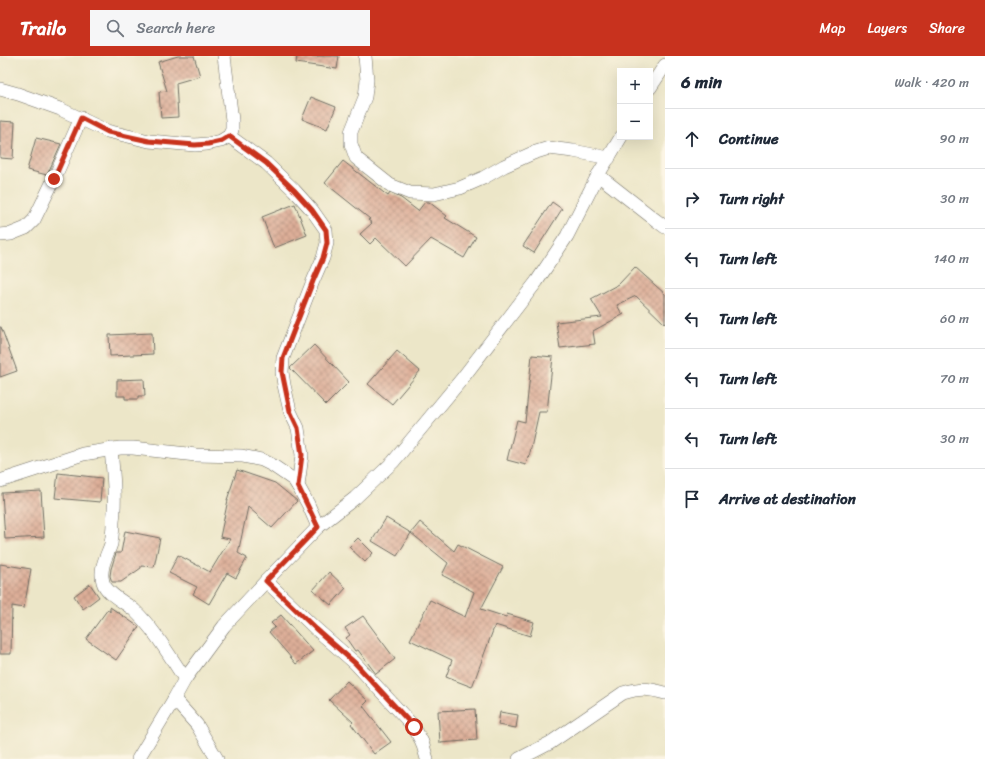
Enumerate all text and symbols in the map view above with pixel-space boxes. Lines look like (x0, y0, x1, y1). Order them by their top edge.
search box (90, 10, 370, 46)
text: Trailo (20, 12, 66, 45)
text: Search here (136, 15, 215, 41)
text: Map (820, 16, 845, 41)
text: Layers (867, 16, 907, 41)
text: Share (929, 16, 965, 41)
icon: search (104, 17, 126, 39)
text: 6 min (681, 67, 722, 97)
map controls (617, 68, 653, 140)
button: + (617, 68, 653, 104)
text: Walk · 420 m (894, 71, 969, 94)
button: − (617, 104, 653, 140)
text: Continue (719, 126, 779, 152)
text: 90 m (939, 127, 969, 150)
icon: ahead (681, 128, 703, 150)
route end (45, 170, 63, 188)
text: Turn right (719, 186, 784, 212)
text: 30 m (940, 187, 969, 210)
icon: right (681, 188, 703, 210)
text: Turn left (719, 246, 777, 272)
text: 140 m (934, 247, 969, 270)
icon: left (681, 248, 703, 270)
text: Turn left (719, 306, 777, 332)
text: 60 m (940, 307, 969, 330)
icon: left (681, 308, 703, 330)
text: Turn left (719, 366, 777, 392)
text: 70 m (940, 367, 969, 390)
icon: left (681, 368, 703, 390)
text: Turn left (719, 426, 777, 452)
text: 30 m (940, 427, 969, 450)
icon: left (681, 428, 703, 450)
text: Arrive at destination (719, 486, 856, 512)
icon: arrive (681, 488, 703, 510)
route start (405, 718, 423, 736)

